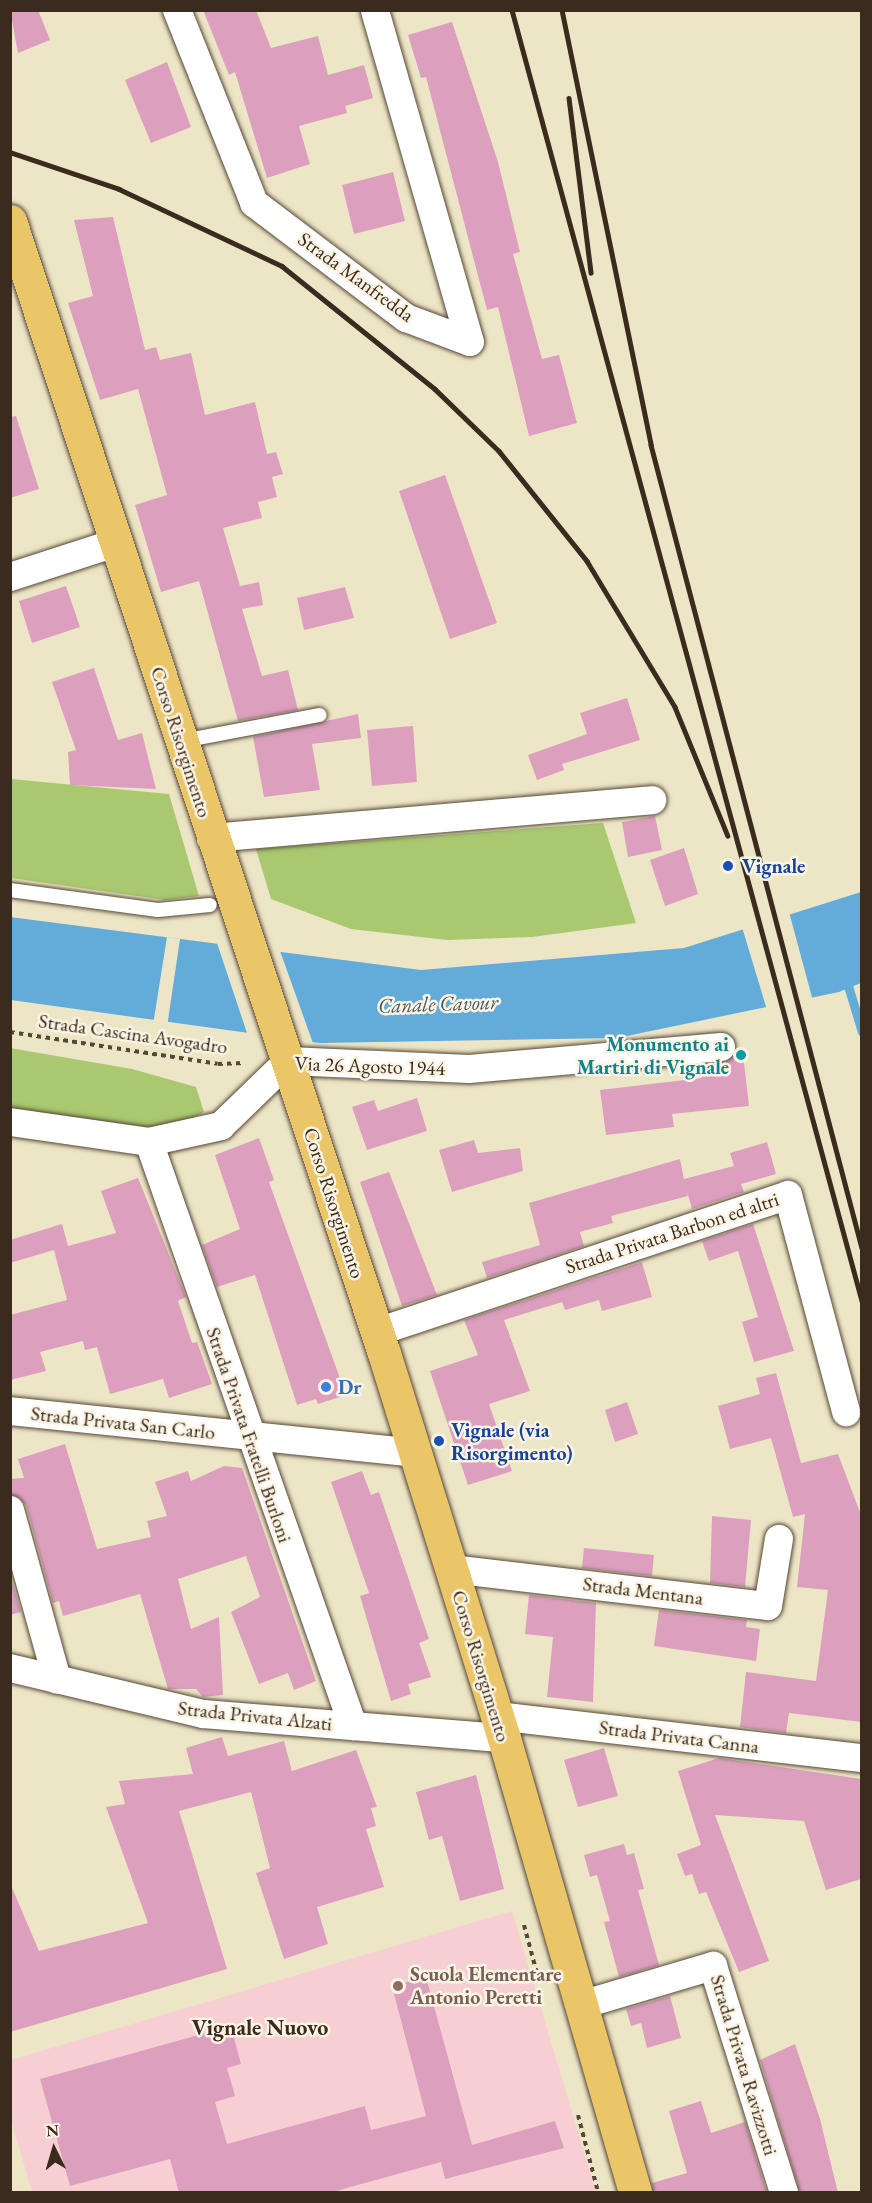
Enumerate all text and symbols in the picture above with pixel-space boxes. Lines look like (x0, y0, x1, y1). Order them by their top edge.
street label: Strada Manfredda (293, 227, 419, 327)
street label: Corso Risorgimento (145, 664, 217, 820)
place label: Vignale (742, 854, 805, 878)
marker: Vignale (719, 857, 737, 875)
water label: Canale Cavour (378, 989, 498, 1019)
street label: Strada Cascina Avogadro (37, 1009, 229, 1059)
place label: Monumento ai Martiri di Vignale (577, 1032, 729, 1079)
marker: Monumento ai Martiri di Vignale (734, 1048, 748, 1062)
street label: Via 26 Agosto 1944 (294, 1051, 446, 1081)
street label: Corso Risorgimento (298, 1125, 370, 1281)
street label: Strada Privata Barbon ed altri (562, 1187, 782, 1279)
street label: Strada Privata Fratelli Burloni (201, 1324, 297, 1546)
place label: Dr (338, 1375, 362, 1399)
marker: Dr (319, 1380, 333, 1394)
street label: Strada Privata San Carlo (30, 1401, 216, 1445)
place label: Vignale (via Risorgimento) (451, 1418, 573, 1465)
marker: Vignale (via Risorgimento) (432, 1434, 446, 1448)
street label: Strada Mentana (581, 1572, 705, 1610)
street label: Corso Risorgimento (447, 1587, 515, 1745)
street label: Strada Privata Alzati (177, 1696, 333, 1736)
street label: Strada Privata Canna (598, 1715, 760, 1759)
place label: Scuola Elementare Antonio Peretti (410, 1962, 562, 2009)
street label: Strada Privata Ravizzotti (705, 1972, 783, 2158)
marker: Scuola Elementare Antonio Peretti (391, 1979, 405, 1993)
district label: Vignale Nuovo (192, 2015, 328, 2041)
north arrow (24, 2119, 84, 2179)
text: N (45, 2120, 60, 2142)

